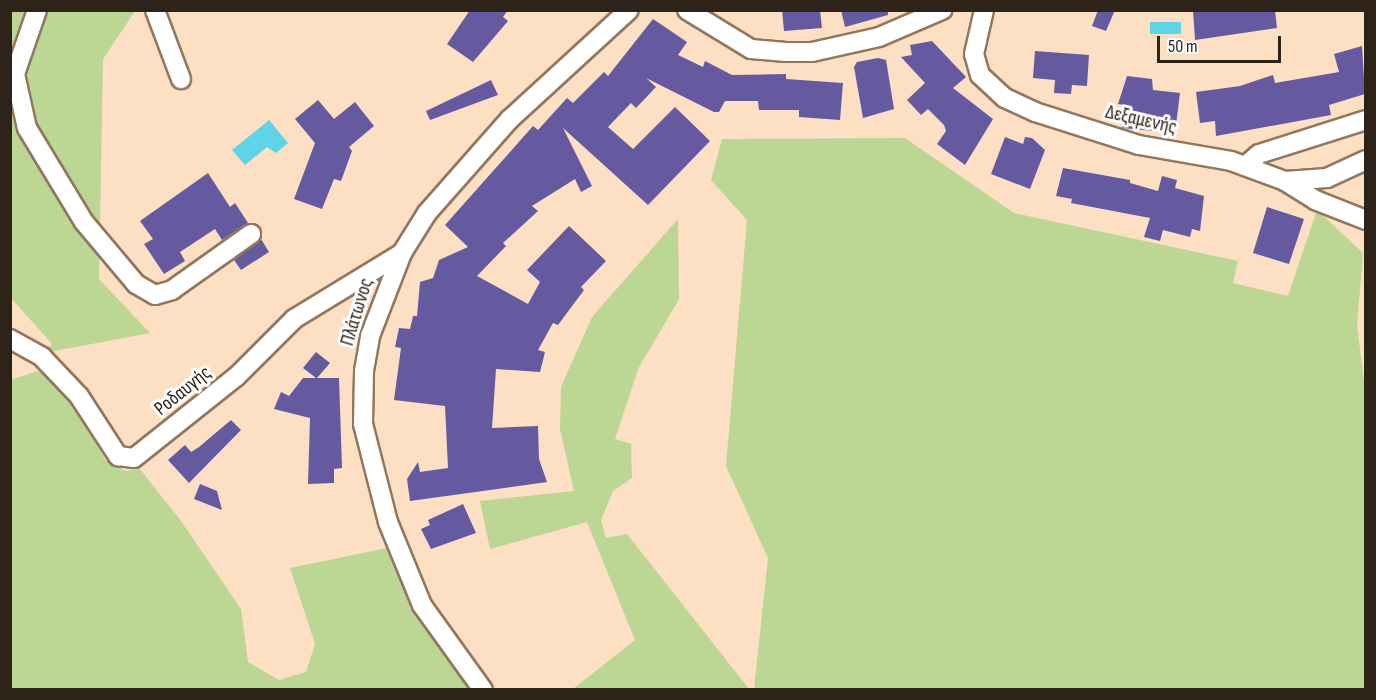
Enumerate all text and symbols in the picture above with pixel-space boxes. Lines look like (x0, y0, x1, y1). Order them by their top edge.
scale bar (1160, 24, 1284, 62)
text: 50 m (1168, 36, 1198, 57)
street label: Δεξαμενής (1103, 100, 1179, 140)
street label: Πλάτωνος (335, 275, 379, 349)
street label: Ροδαυγής (150, 361, 216, 421)

